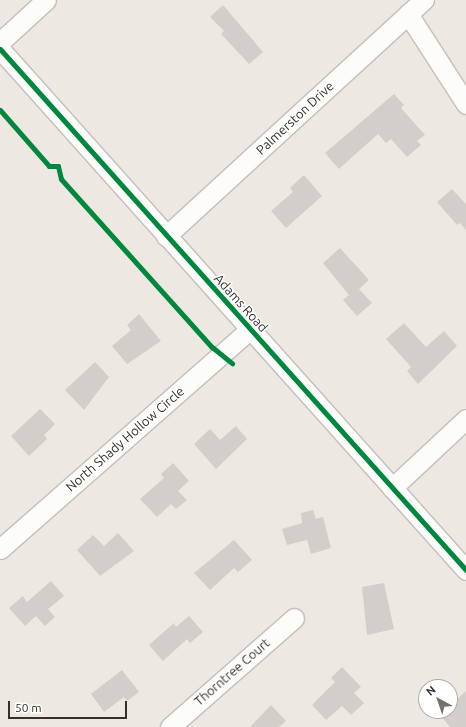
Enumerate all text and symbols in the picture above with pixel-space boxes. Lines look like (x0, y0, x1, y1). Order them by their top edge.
street label: Palmerston Drive (253, 78, 337, 158)
street label: Adams Road (211, 271, 271, 335)
street label: North Shady Hollow Circle (63, 383, 187, 495)
street label: Thorntree Court (191, 635, 273, 709)
north arrow (418, 679, 458, 719)
text: N (424, 683, 438, 698)
scale bar (10, 693, 129, 719)
text: 50 m (15, 701, 42, 714)

